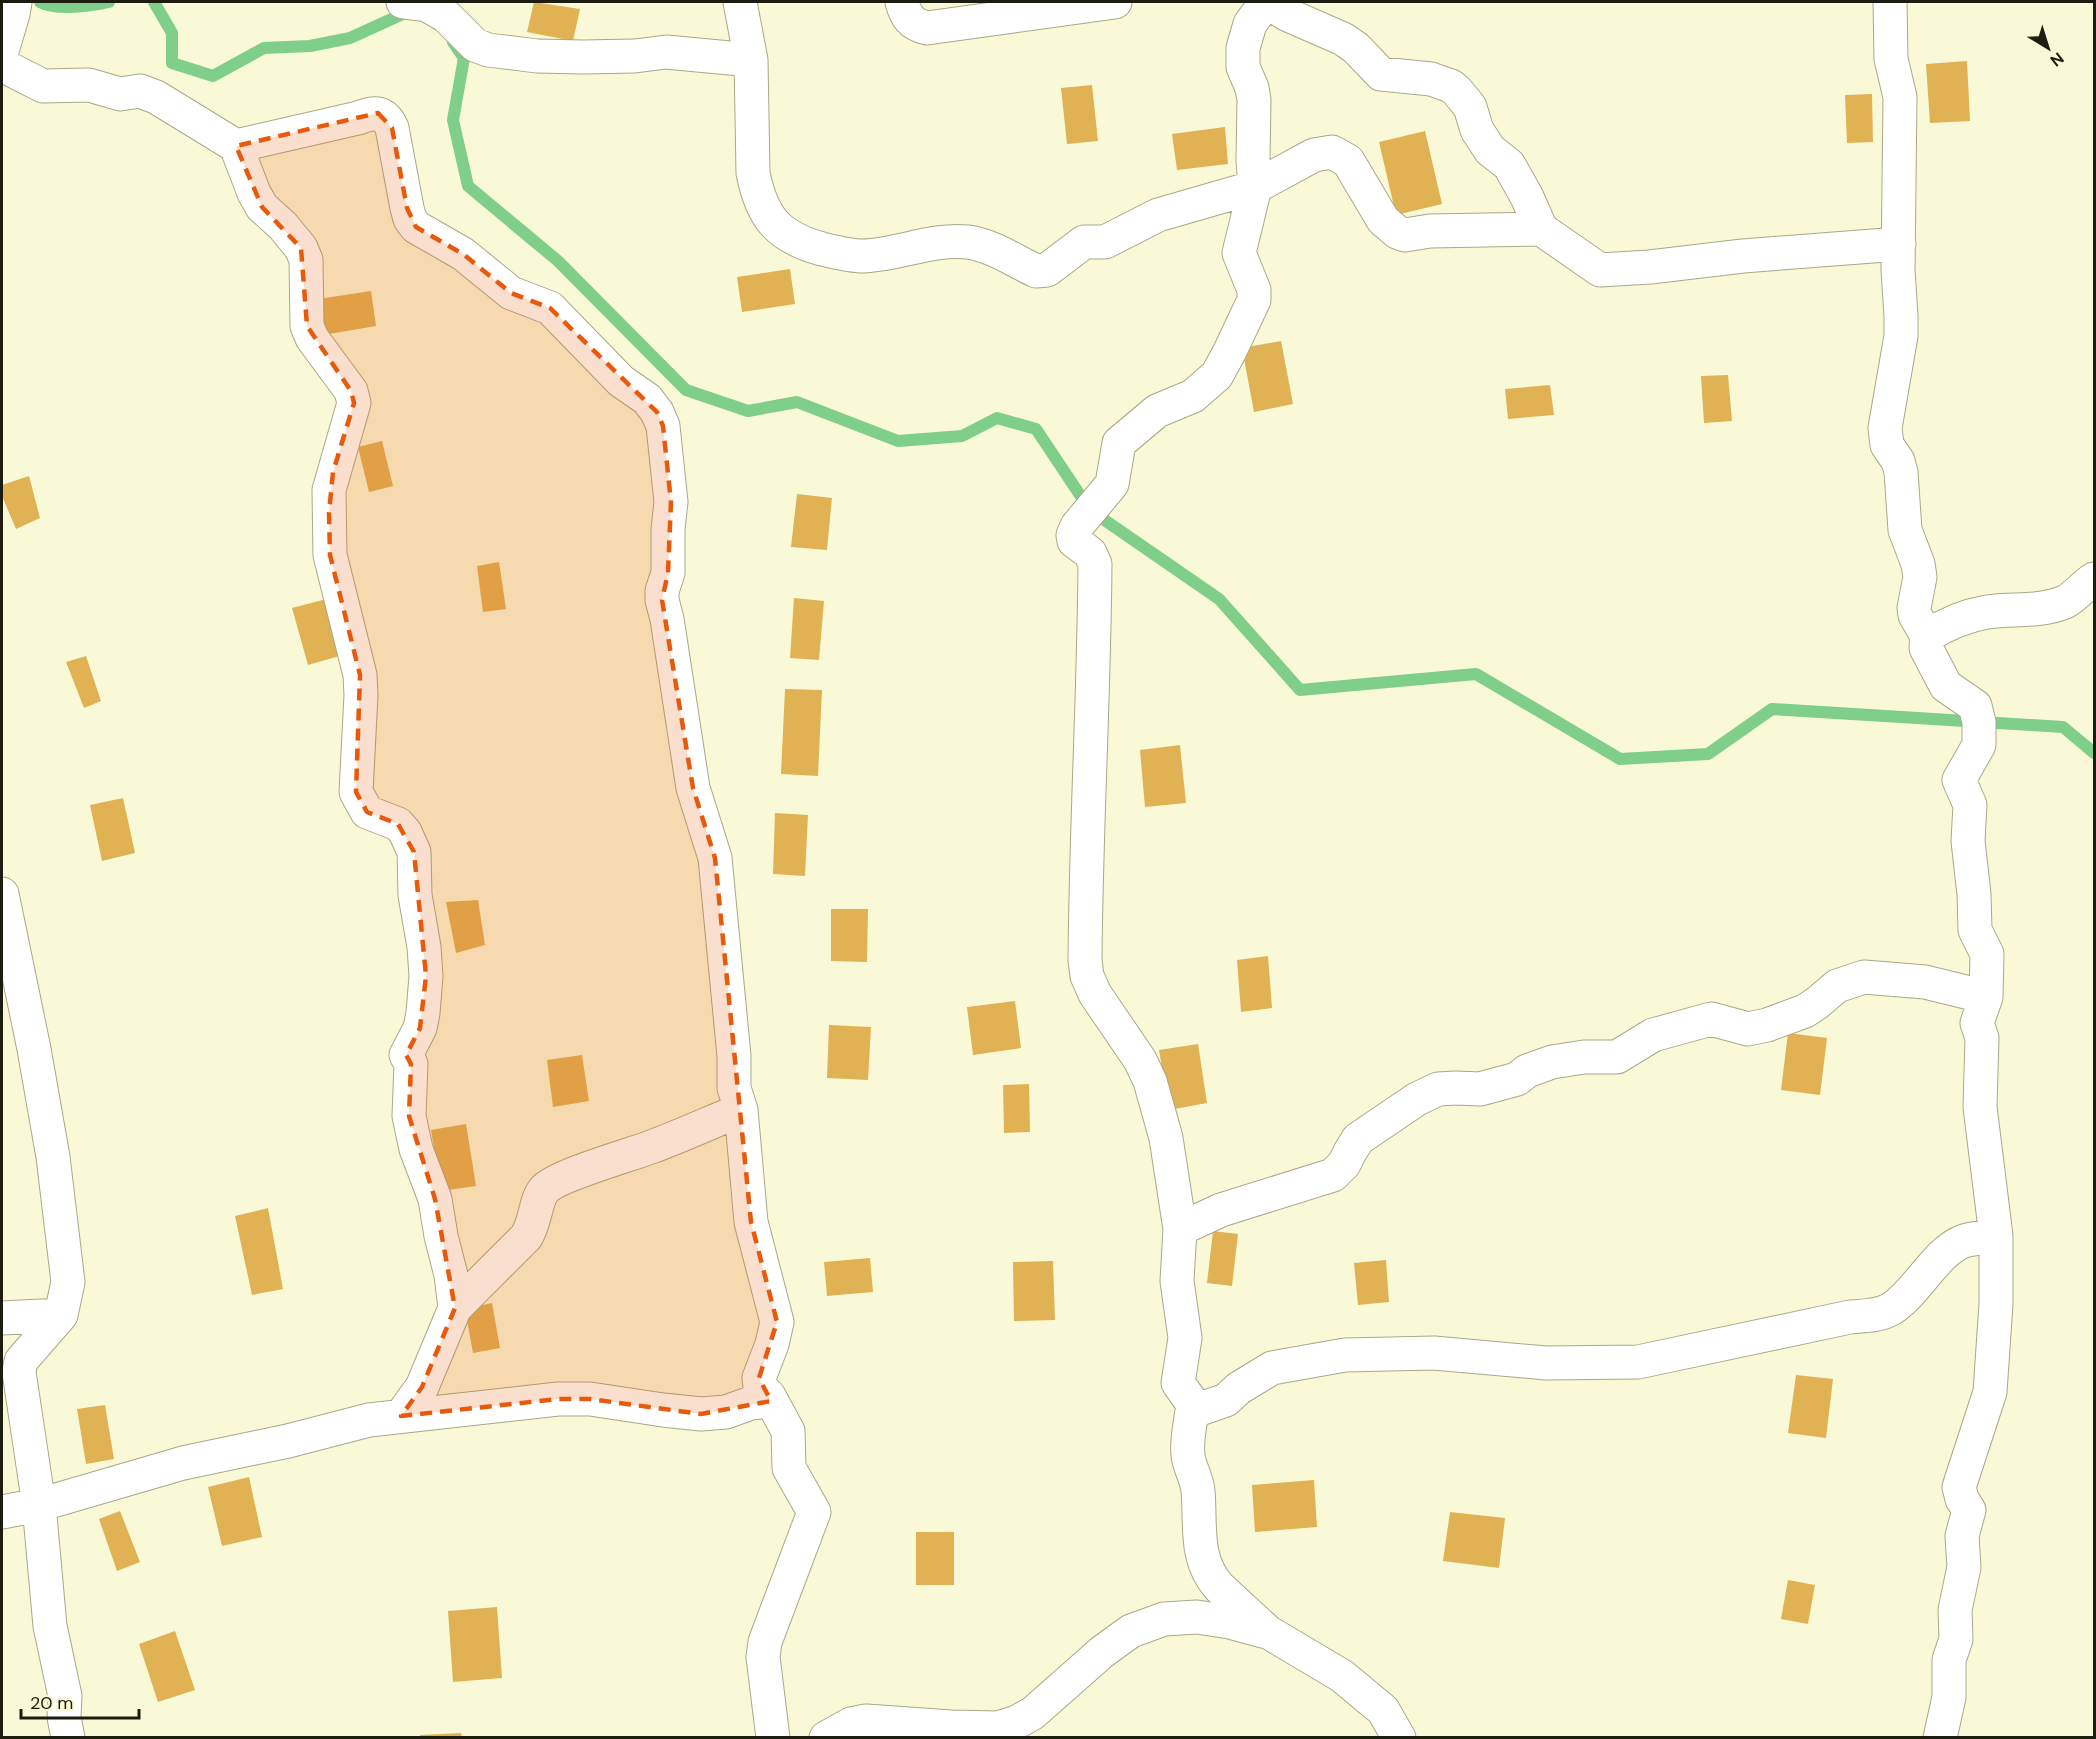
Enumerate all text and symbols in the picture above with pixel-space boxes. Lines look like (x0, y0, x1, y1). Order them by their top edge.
north arrow (2018, 18, 2078, 78)
text: N (2046, 48, 2068, 71)
scale bar (21, 1682, 140, 1720)
text: 20 m (30, 1691, 73, 1715)

